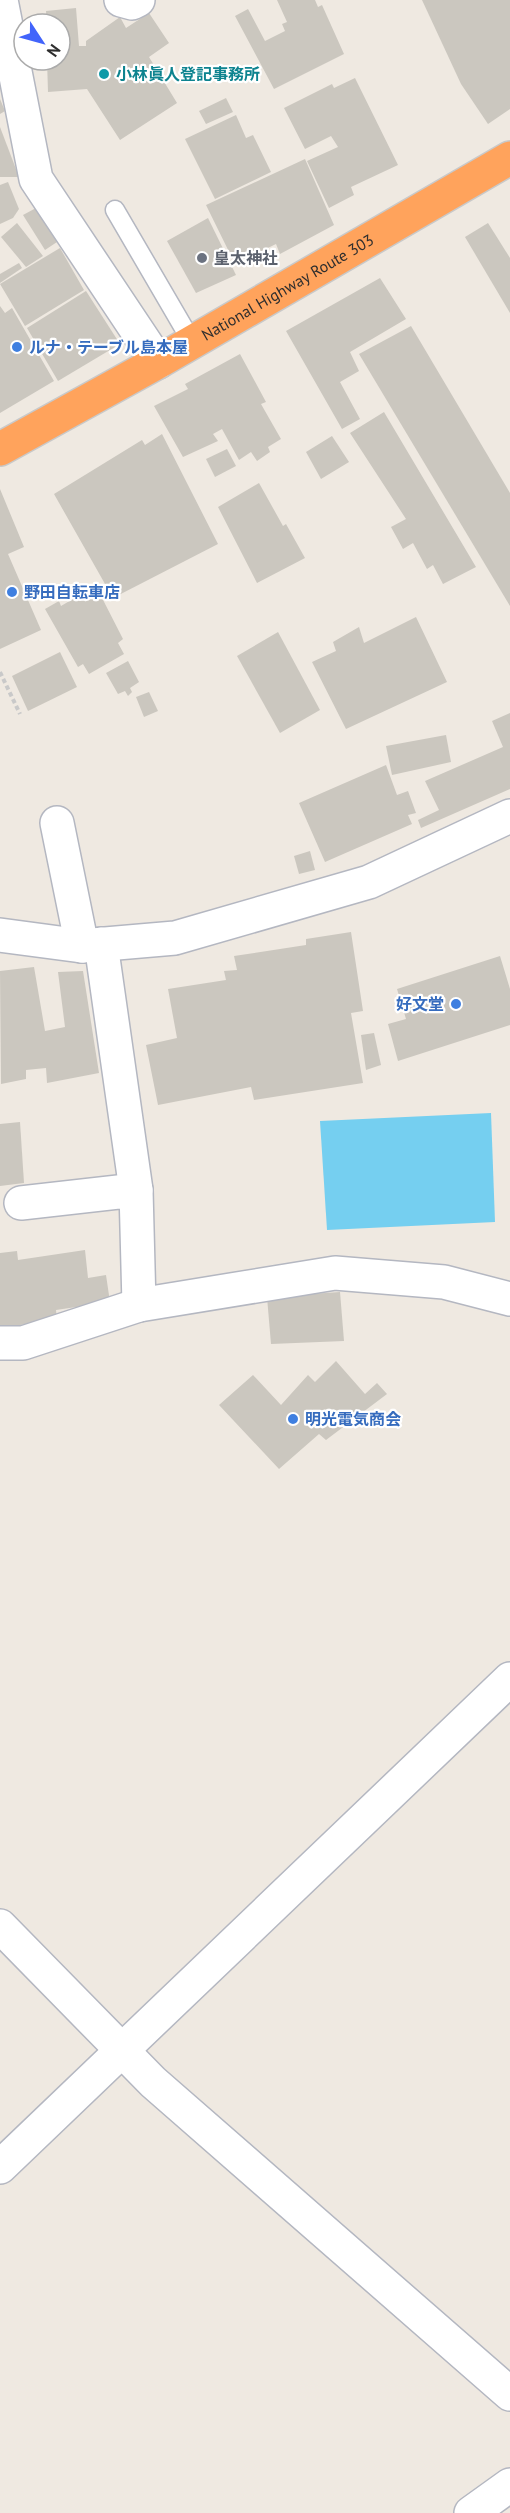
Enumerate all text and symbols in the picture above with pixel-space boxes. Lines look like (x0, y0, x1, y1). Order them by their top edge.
north arrow (12, 12, 72, 72)
text: N (43, 41, 65, 61)
place label: 小林眞人登記事務所 (116, 64, 260, 84)
marker: 小林眞人登記事務所 (97, 67, 111, 81)
street label: National Highway Route 303 (198, 229, 377, 345)
place label: 皇太神社 (214, 248, 278, 268)
marker: 皇太神社 (195, 251, 209, 265)
place label: ルナ・テーブル島本屋 (29, 337, 188, 357)
marker: ルナ・テーブル島本屋 (10, 340, 24, 354)
place label: 野田自転車店 (24, 582, 120, 602)
marker: 野田自転車店 (5, 585, 19, 599)
place label: 好文堂 (396, 994, 444, 1014)
marker: 好文堂 (449, 997, 463, 1011)
place label: 明光電気商会 (305, 1409, 401, 1429)
marker: 明光電気商会 (286, 1412, 300, 1426)

